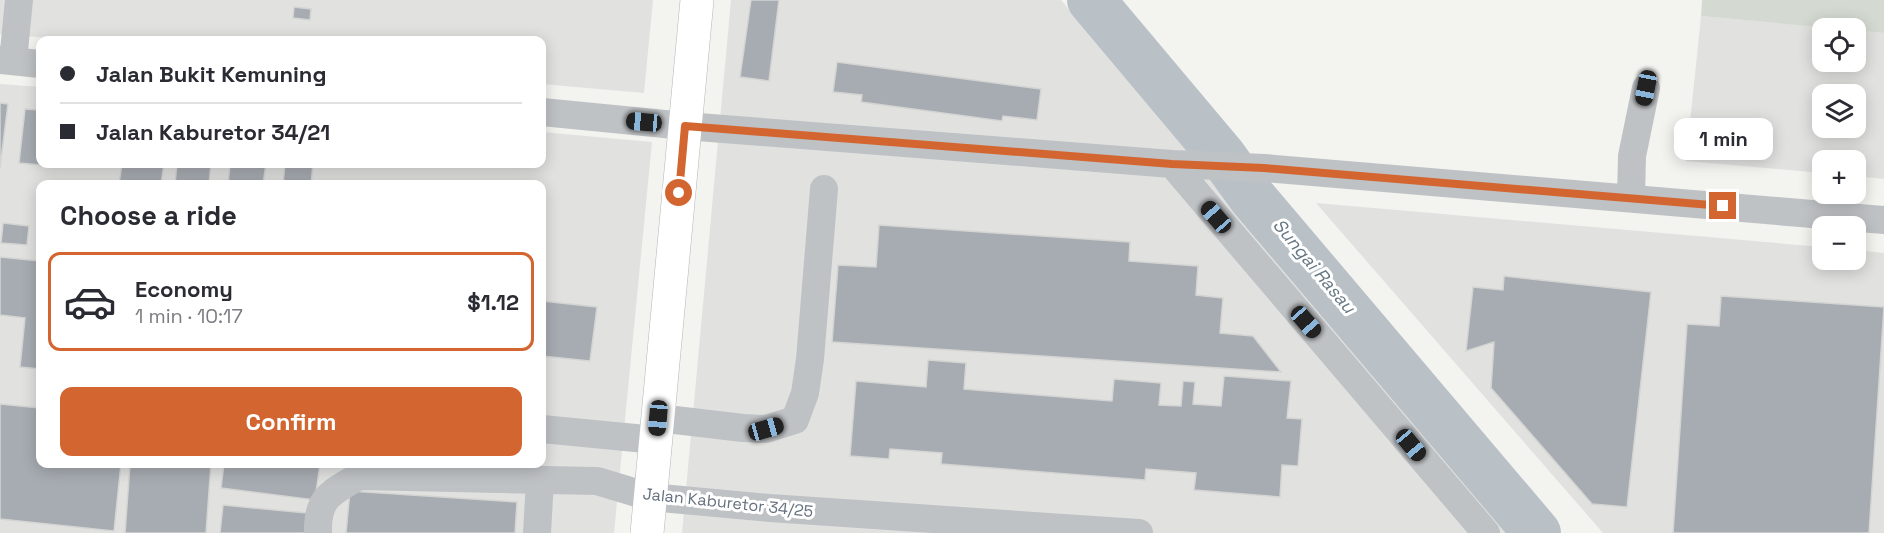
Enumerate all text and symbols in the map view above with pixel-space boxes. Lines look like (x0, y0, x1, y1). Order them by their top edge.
map controls (1812, 18, 1866, 270)
button: locate (1812, 18, 1866, 72)
text: Jalan Bukit Kemuning (96, 60, 326, 88)
car (1634, 69, 1658, 107)
button: layers (1812, 84, 1866, 138)
car (625, 111, 663, 133)
text: Jalan Kaburetor 34/21 (96, 118, 330, 146)
callout: 1 min (1674, 119, 1772, 161)
text: 1 min (1699, 126, 1748, 152)
button: + (1812, 150, 1866, 204)
route start (665, 179, 692, 206)
route end (1709, 192, 1736, 219)
text: Choose a ride (60, 198, 237, 233)
car (1197, 198, 1235, 236)
water label: Sungai Rasau (1268, 214, 1361, 318)
button: − (1812, 216, 1866, 270)
icon: car (63, 275, 117, 329)
text: Economy (135, 275, 233, 303)
text: $1.12 (467, 288, 519, 316)
text: 1 min · 10:17 (135, 303, 243, 329)
car (1287, 303, 1325, 341)
button: Confirm (60, 387, 522, 456)
car (647, 399, 669, 437)
car (746, 415, 786, 443)
car (1393, 425, 1429, 465)
street label: Jalan Kaburetor 34/25 (642, 483, 814, 522)

